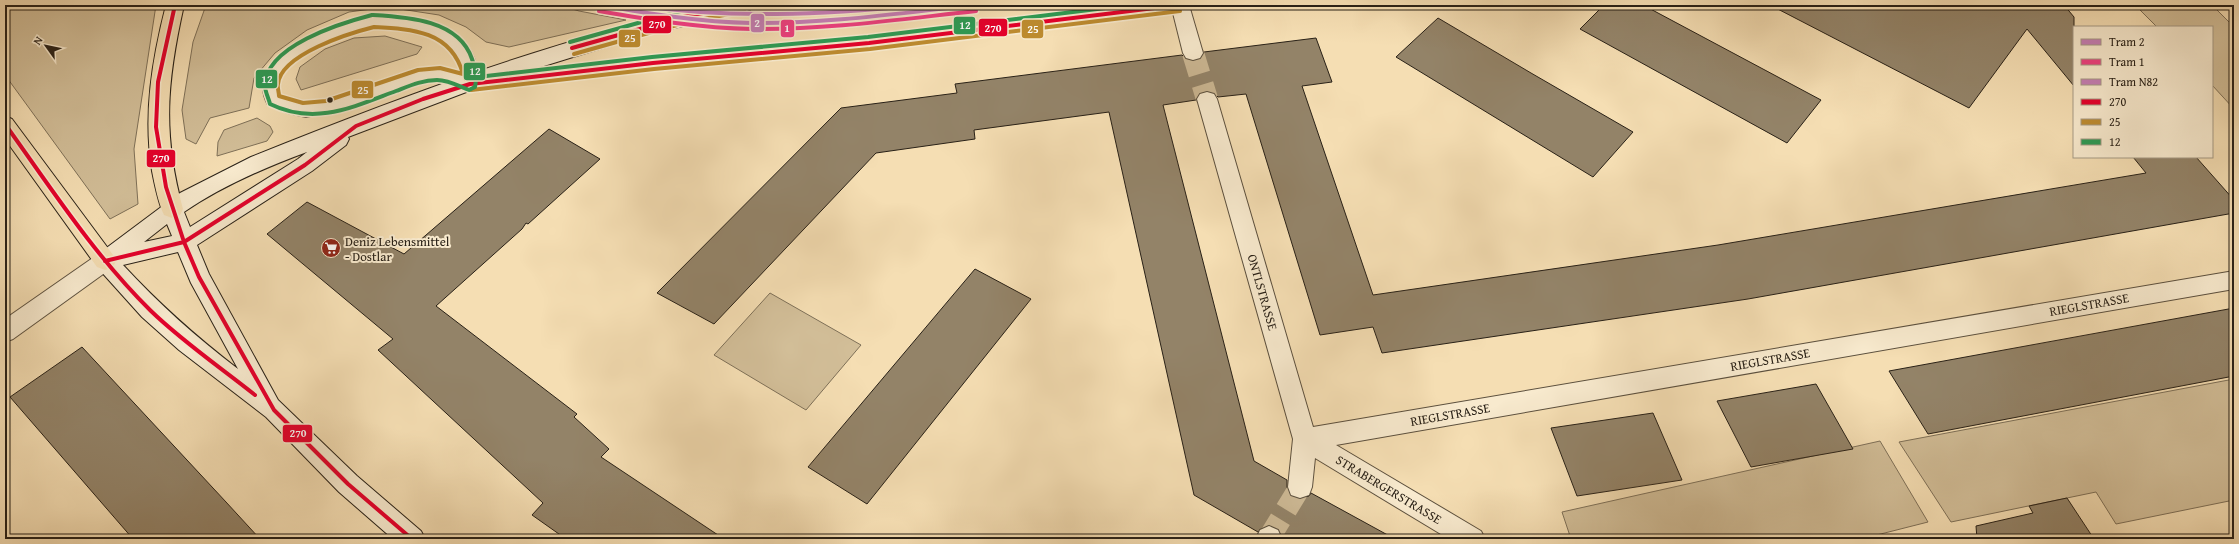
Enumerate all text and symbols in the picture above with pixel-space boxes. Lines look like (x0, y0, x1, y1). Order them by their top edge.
line badge: 2 (750, 13, 765, 33)
line badge: 270 (642, 15, 672, 34)
text: 2 (754, 15, 760, 31)
text: 270 (648, 16, 666, 32)
line badge: 12 (953, 16, 976, 35)
text: 12 (959, 17, 971, 33)
line badge: 270 (978, 18, 1008, 37)
line badge: 1 (780, 19, 795, 38)
line badge: 25 (1021, 19, 1044, 39)
text: 1 (784, 20, 790, 36)
text: 270 (984, 20, 1002, 36)
text: 25 (1027, 21, 1039, 37)
north arrow (26, 26, 66, 66)
legend (2073, 26, 2213, 158)
line badge: 25 (618, 29, 641, 48)
text: 25 (624, 30, 636, 46)
text: N (29, 33, 47, 48)
text: Tram 2 (2109, 33, 2145, 50)
text: Tram 1 (2109, 53, 2145, 70)
line badge: 12 (463, 62, 486, 81)
text: 12 (469, 63, 481, 79)
line badge: 12 (255, 69, 278, 89)
text: 12 (261, 71, 273, 87)
text: Tram N82 (2109, 73, 2158, 90)
line badge: 25 (351, 80, 374, 99)
text: 25 (357, 82, 369, 98)
text: 270 (2109, 93, 2127, 110)
unlabelled marker (325, 95, 335, 105)
text: 25 (2109, 113, 2121, 130)
text: 12 (2109, 133, 2121, 150)
line badge: 270 (146, 149, 176, 168)
text: 270 (152, 150, 170, 166)
place label: Deniz Lebensmittel - Dostlar (345, 232, 450, 266)
supermarket icon: Deniz Lebensmittel - Dostlar (320, 237, 342, 259)
street label: ONTLSTRASSE (1243, 252, 1283, 333)
street label: RIEGLSTRASSE (2048, 288, 2131, 321)
street label: RIEGLSTRASSE (1729, 343, 1812, 376)
street label: RIEGLSTRASSE (1409, 398, 1492, 431)
line badge: 270 (282, 424, 313, 443)
text: 270 (289, 425, 307, 441)
street label: STRABERGERSTRASSE (1332, 450, 1446, 529)

